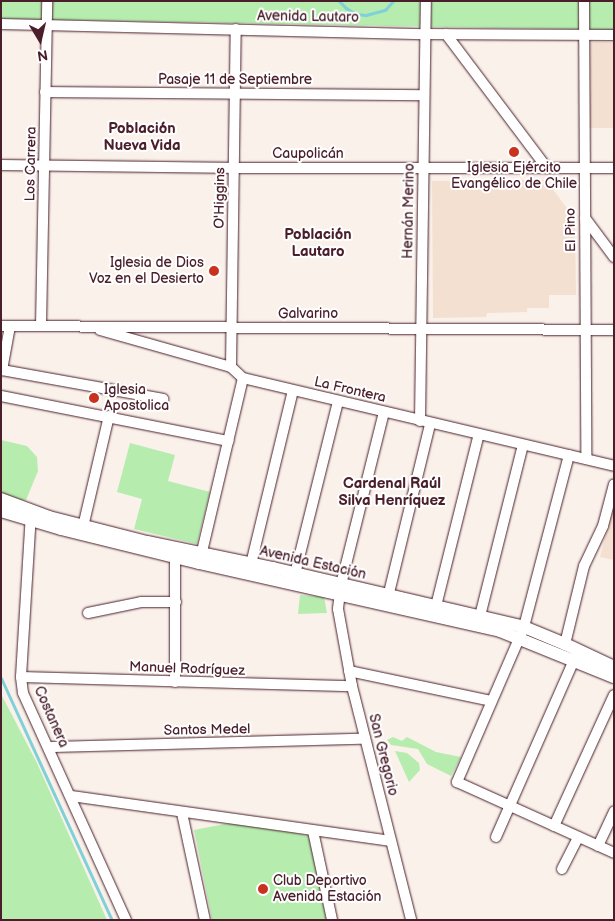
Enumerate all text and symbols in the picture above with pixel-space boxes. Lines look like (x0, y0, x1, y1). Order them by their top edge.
street label: Avenida Lautaro (257, 8, 359, 26)
north arrow (15, 15, 65, 65)
text: N (36, 46, 49, 65)
street label: Pasaje 11 de Septiembre (158, 72, 312, 88)
district label: Población Nueva Vida (103, 119, 181, 154)
street label: Los Carrera (22, 126, 40, 202)
street label: Caupolicán (272, 146, 344, 162)
marker: Iglesia Ejército Evangélico de Chile (508, 146, 520, 158)
place label: Iglesia Ejército Evangélico de Chile (451, 160, 577, 192)
street label: Hernán Merino (400, 163, 418, 259)
street label: O'Higgins (211, 167, 229, 229)
street label: El Pino (562, 208, 580, 252)
district label: Población Lautaro (284, 225, 352, 260)
place label: Iglesia de Dios Voz en el Desierto (89, 255, 204, 288)
marker: Iglesia de Dios Voz en el Desierto (208, 265, 220, 277)
street label: Galvarino (278, 306, 338, 322)
street label: La Frontera (312, 374, 388, 406)
place label: Iglesia Apostolica (104, 382, 169, 414)
marker: Iglesia Apostolica (88, 392, 100, 404)
district label: Cardenal Raúl Silva Henríquez (339, 474, 445, 509)
street label: Avenida Estación (258, 543, 368, 583)
street label: Manuel Rodríguez (129, 659, 245, 679)
street label: Costanera (30, 684, 72, 750)
street label: San Gregorio (365, 712, 401, 798)
street label: Santos Medel (164, 721, 250, 739)
place label: Club Deportivo Avenida Estación (273, 873, 382, 906)
marker: Club Deportivo Avenida Estación (257, 883, 269, 895)

